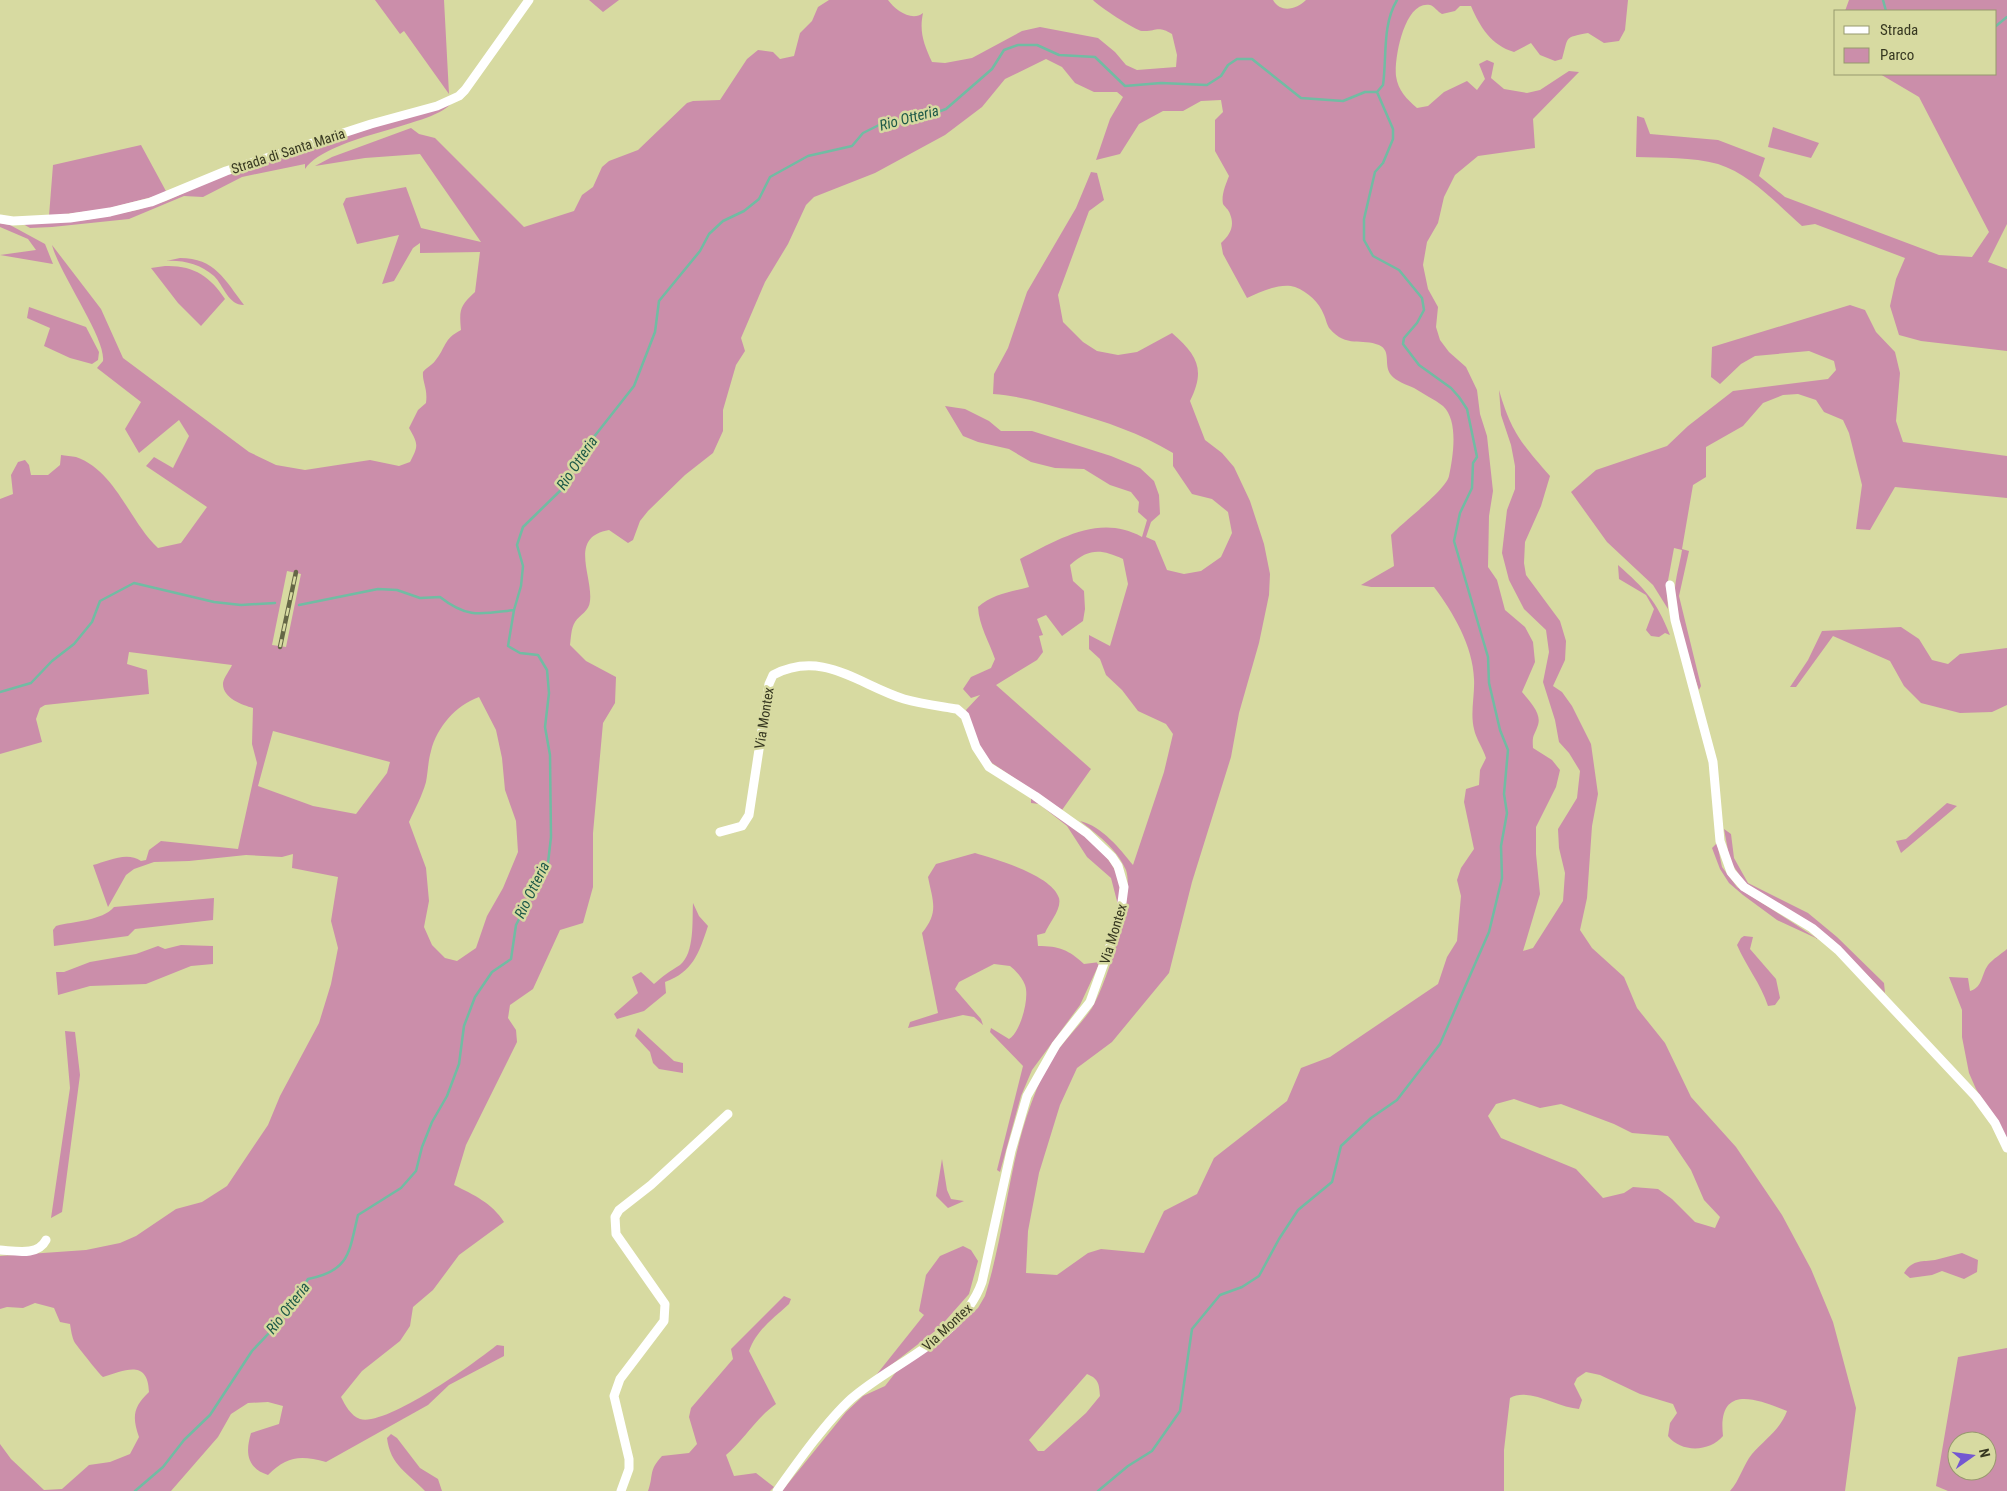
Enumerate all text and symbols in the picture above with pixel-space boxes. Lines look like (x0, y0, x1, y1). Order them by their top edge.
legend (1834, 10, 1997, 75)
text: Strada (1880, 21, 1918, 39)
text: Parco (1880, 46, 1914, 64)
water label: Rio Otteria (877, 101, 941, 135)
street label: Strada di Santa Maria (229, 125, 347, 177)
water label: Rio Otteria (553, 433, 601, 493)
street label: Via Montex (751, 686, 777, 750)
water label: Rio Otteria (511, 859, 553, 921)
street label: Via Montex (1096, 902, 1130, 966)
water label: Rio Otteria (262, 1279, 314, 1337)
street label: Via Montex (919, 1300, 975, 1354)
north arrow (1947, 1431, 1997, 1481)
text: N (1976, 1447, 1993, 1459)

